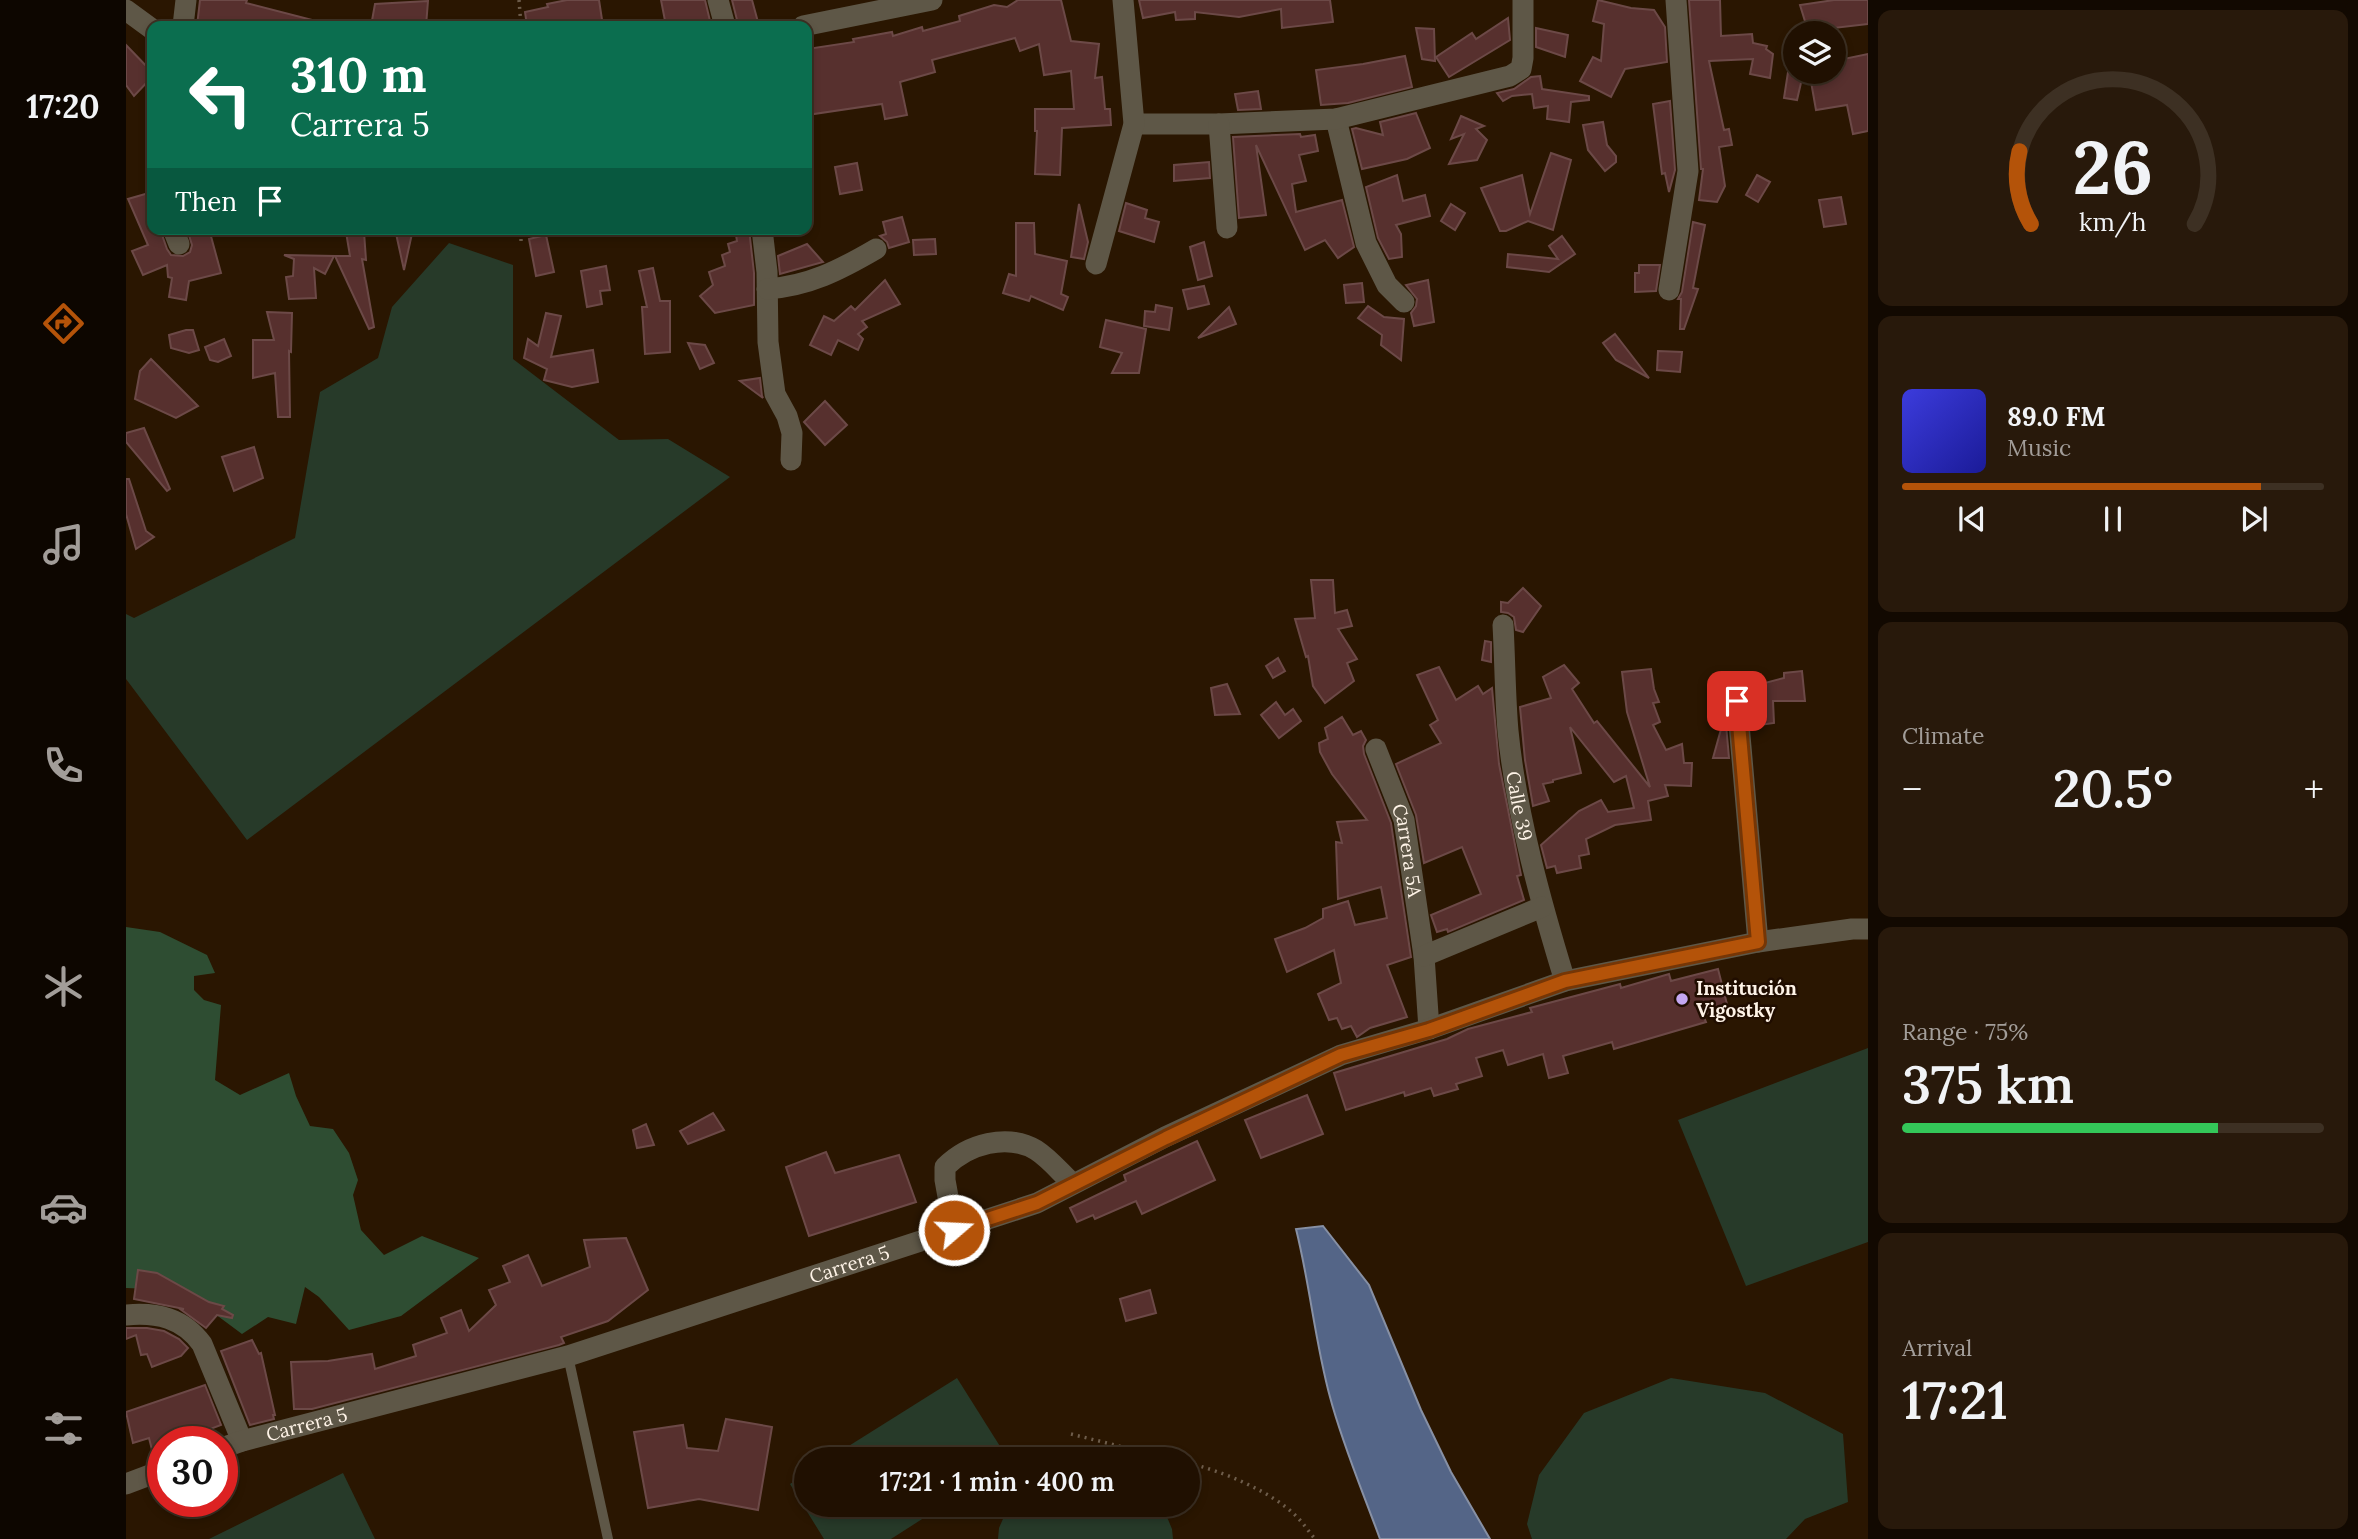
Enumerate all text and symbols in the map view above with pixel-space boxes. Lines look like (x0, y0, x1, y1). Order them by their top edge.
map controls (1783, 21, 1846, 84)
button: layers (1783, 21, 1846, 84)
text: 310 m (290, 43, 426, 105)
icon: left (175, 49, 266, 140)
text: 17:20 (26, 86, 100, 127)
text: Carrera 5 (290, 104, 430, 145)
text: 26 (2073, 121, 2153, 214)
icon: arrive (251, 182, 289, 220)
text: Then (175, 185, 237, 218)
text: km/h (2079, 206, 2147, 238)
icon: directions (39, 299, 88, 348)
text: 89.0 FM (2007, 400, 2106, 433)
text: Music (2007, 433, 2071, 462)
icon: previous (1953, 500, 1991, 538)
icon: pause (2094, 500, 2132, 538)
icon: next (2235, 500, 2273, 538)
icon: music (39, 520, 88, 569)
pin (1707, 671, 1767, 731)
icon: arrive (1718, 682, 1756, 720)
text: Climate (1902, 721, 1984, 750)
icon: phone (39, 741, 88, 790)
text: 20.5° (2053, 755, 2173, 821)
text: − (1902, 765, 1922, 813)
text: + (2304, 765, 2324, 813)
street label: Calle 39 (1501, 769, 1538, 843)
street label: Carrera 5A (1387, 800, 1427, 900)
icon: climate (39, 962, 88, 1011)
place label: Institución Vigostky (1696, 976, 1797, 1022)
marker: Institución Vigostky (1674, 991, 1690, 1007)
text: Range · 75% (1902, 1017, 2028, 1046)
text: 375 km (1902, 1051, 2074, 1117)
icon: car (39, 1183, 88, 1232)
position arrow (917, 1193, 991, 1267)
street label: Carrera 5 (806, 1240, 893, 1289)
text: Arrival (1902, 1333, 1972, 1362)
text: 17:21 (1902, 1367, 2008, 1433)
street label: Carrera 5 (263, 1402, 350, 1446)
icon: filters (39, 1404, 88, 1453)
speed limit sign: 30 (147, 1426, 238, 1517)
text: 17:21 · 1 min · 400 m (879, 1465, 1115, 1498)

